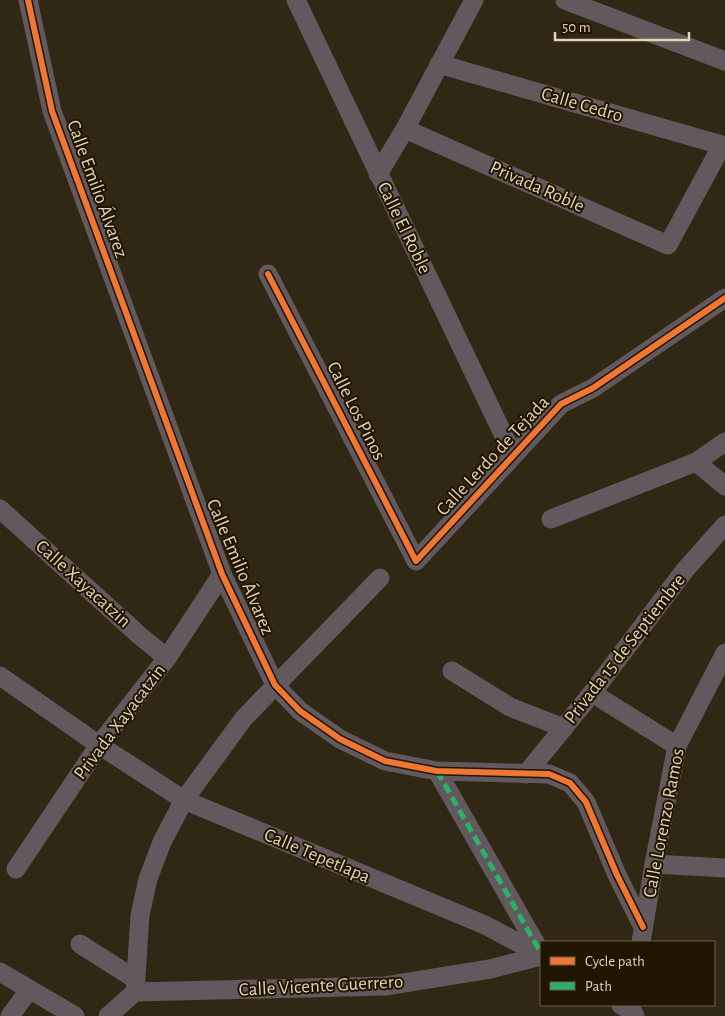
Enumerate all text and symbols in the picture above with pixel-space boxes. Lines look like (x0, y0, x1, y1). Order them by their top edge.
scale bar (555, 10, 689, 42)
text: 50 m (562, 20, 591, 35)
street label: Calle Cedro (539, 84, 625, 126)
street label: Calle Emilio Álvarez (63, 117, 133, 261)
street label: Privada Roble (487, 158, 587, 216)
street label: Calle El Roble (374, 179, 434, 277)
street label: Calle Los Pinos (323, 359, 389, 463)
street label: Calle Lerdo de Tejada (433, 392, 553, 519)
street label: Calle Emilio Álvarez (203, 496, 279, 638)
street label: Calle Xayacatzin (32, 537, 134, 631)
street label: Privada 15 de Septiembre (561, 571, 689, 727)
street label: Privada Xayacatzin (71, 661, 169, 783)
street label: Calle Lorenzo Ramos (640, 747, 688, 899)
street label: Calle Tepetlapa (261, 825, 373, 887)
legend (540, 941, 715, 1006)
text: Cycle path (585, 954, 645, 969)
street label: Calle Vicente Guerrero (238, 972, 404, 1000)
text: Path (585, 979, 612, 994)

